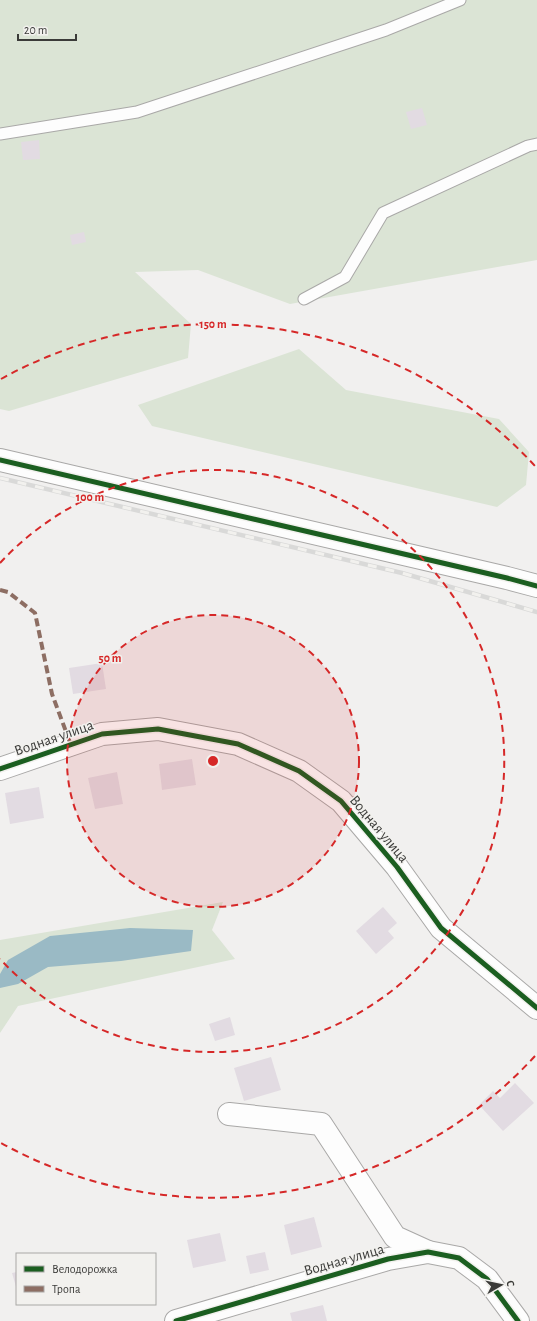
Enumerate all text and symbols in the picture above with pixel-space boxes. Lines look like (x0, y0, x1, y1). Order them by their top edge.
scale bar (18, 16, 76, 42)
text: 20 m (24, 24, 47, 36)
text: 150 m (199, 318, 227, 330)
text: 100 m (76, 491, 104, 503)
text: 50 m (99, 652, 122, 664)
street label: Водная улица (12, 717, 96, 759)
centre of rings (206, 754, 220, 768)
street label: Водная улица (347, 792, 411, 866)
street label: Водная улица (302, 1241, 386, 1279)
legend (16, 1253, 156, 1305)
text: Велодорожка (52, 1263, 118, 1275)
north arrow (481, 1265, 521, 1305)
text: С (504, 1280, 516, 1287)
text: Тропа (52, 1283, 81, 1295)

